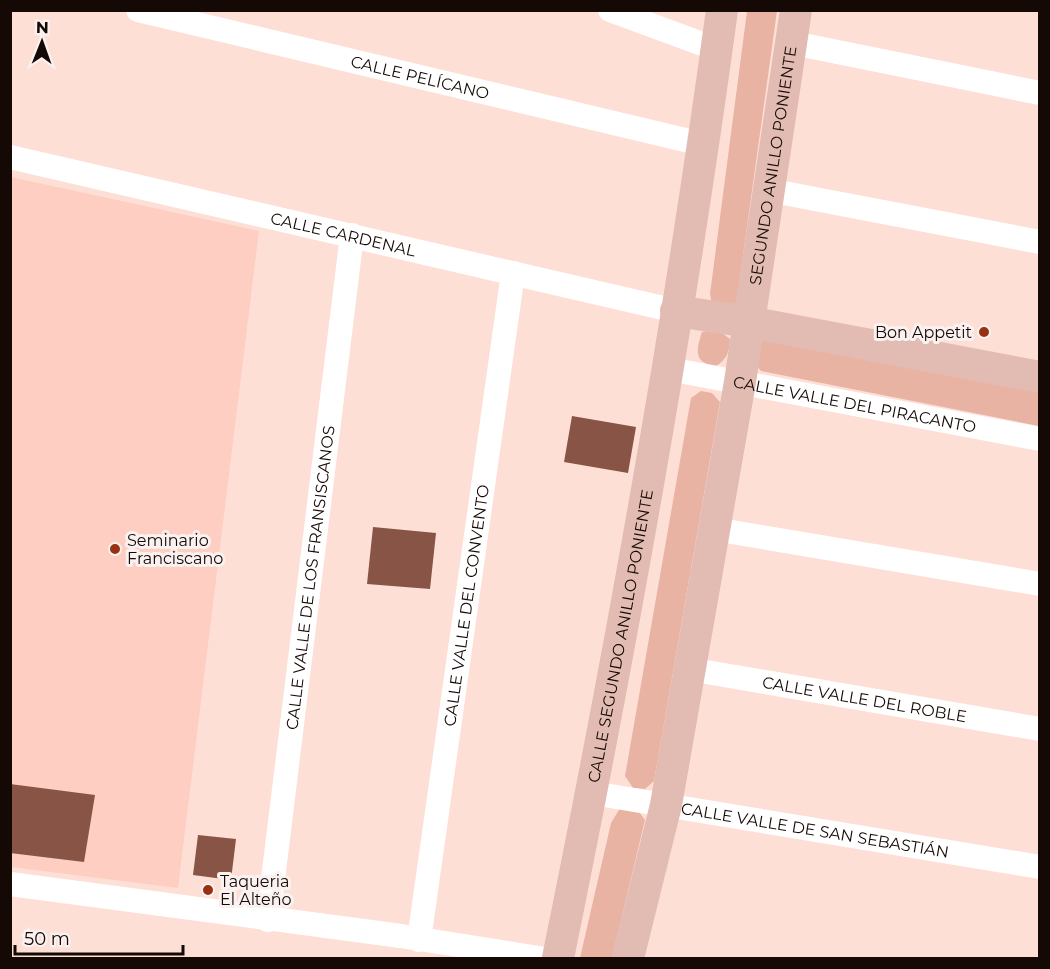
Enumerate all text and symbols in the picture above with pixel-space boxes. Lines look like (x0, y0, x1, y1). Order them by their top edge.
north arrow (12, 12, 72, 72)
text: N (36, 18, 49, 37)
street label: SEGUNDO ANILLO PONIENTE (745, 45, 800, 286)
street label: CALLE PELÍCANO (349, 51, 491, 103)
street label: CALLE CARDENAL (269, 208, 418, 260)
place label: Bon Appetit (875, 323, 973, 342)
marker: Bon Appetit (977, 325, 991, 339)
street label: CALLE VALLE DEL PIRACANTO (732, 372, 978, 436)
street label: CALLE VALLE DE LOS FRANSISCANOS (282, 424, 338, 731)
street label: CALLE VALLE DEL CONVENTO (440, 483, 493, 727)
street label: CALLE SEGUNDO ANILLO PONIENTE (584, 488, 657, 784)
place label: Seminario Franciscano (127, 531, 223, 568)
marker: Seminario Franciscano (108, 542, 122, 556)
street label: CALLE VALLE DEL ROBLE (761, 672, 968, 726)
street label: CALLE VALLE DE SAN SEBASTIÁN (680, 798, 950, 861)
place label: Taqueria El Alteño (220, 872, 292, 909)
marker: Taqueria El Alteño (201, 883, 215, 897)
scale bar (15, 918, 183, 956)
text: 50 m (24, 928, 70, 950)

